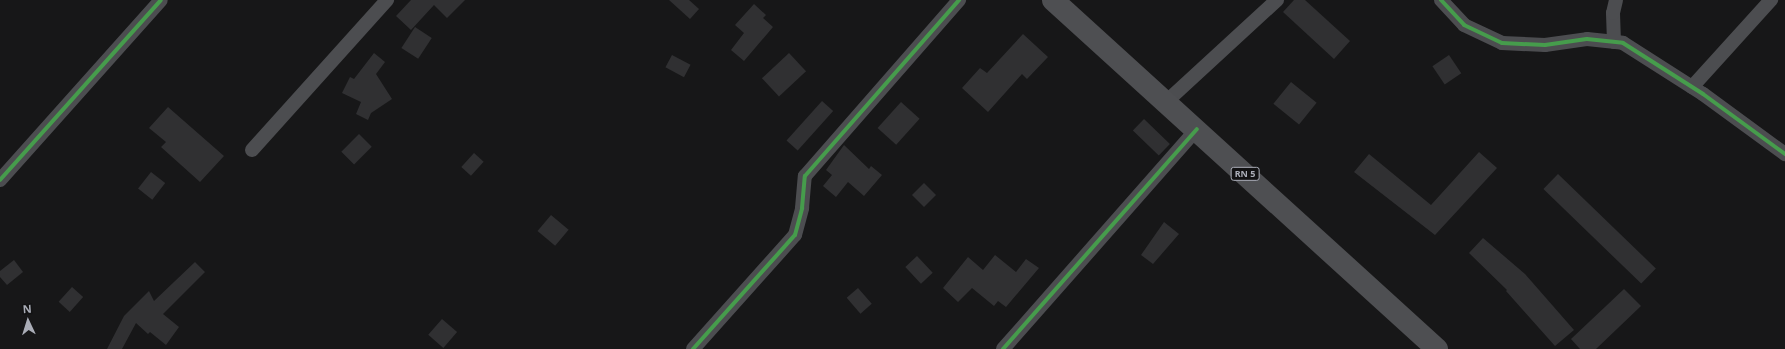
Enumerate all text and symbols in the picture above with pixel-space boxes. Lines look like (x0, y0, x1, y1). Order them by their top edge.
road number: RN 5 (1230, 167, 1260, 181)
north arrow (8, 301, 48, 341)
text: N (22, 301, 32, 316)

